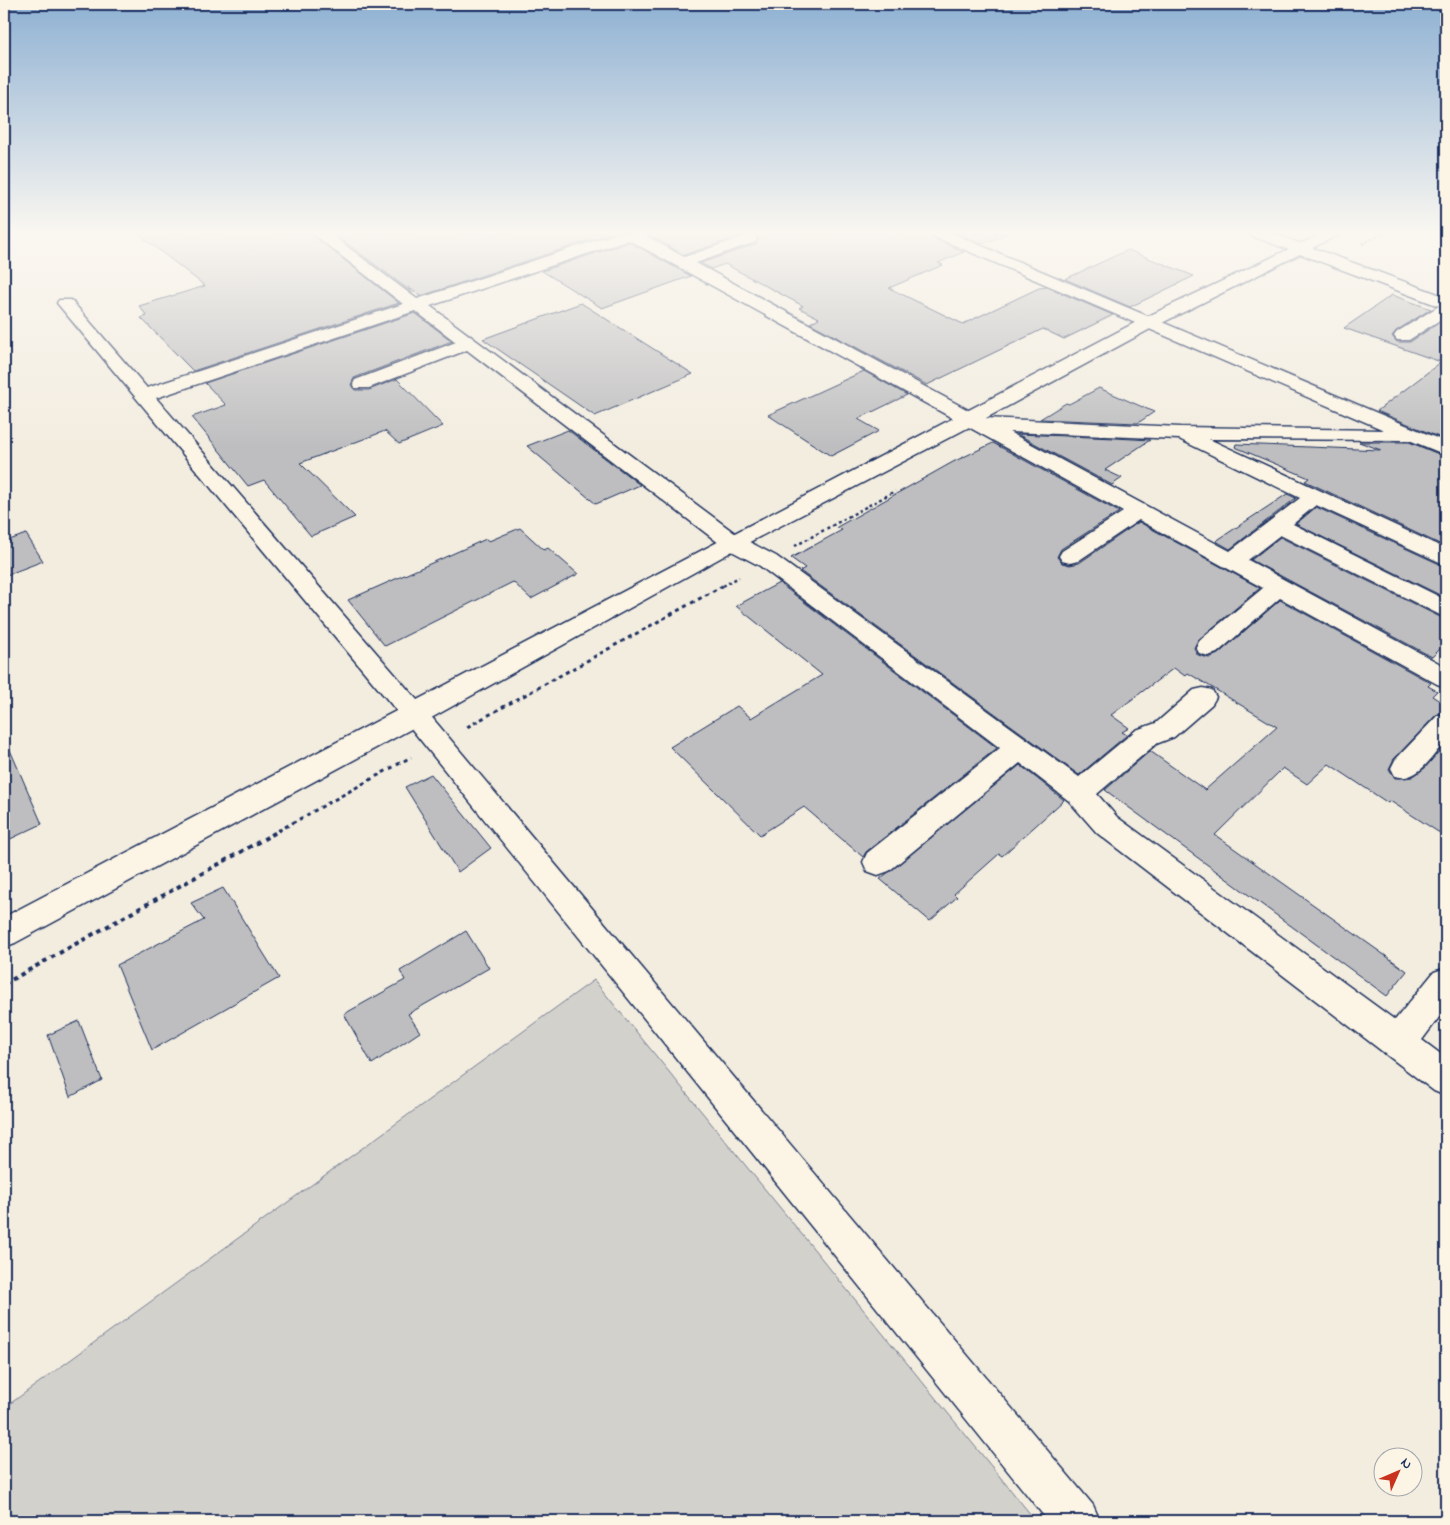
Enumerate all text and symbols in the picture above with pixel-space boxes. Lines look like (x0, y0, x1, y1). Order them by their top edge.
north arrow (1372, 1448, 1422, 1498)
text: N (1395, 1453, 1417, 1475)

